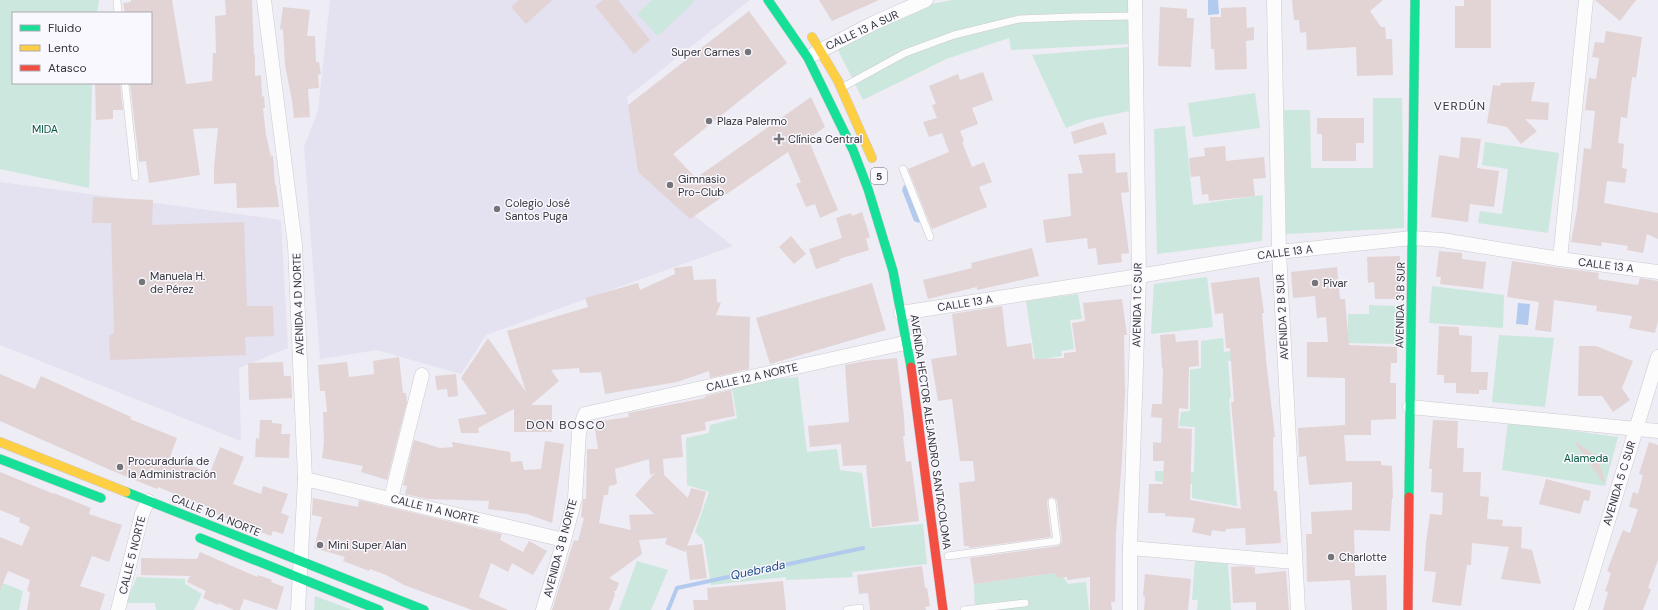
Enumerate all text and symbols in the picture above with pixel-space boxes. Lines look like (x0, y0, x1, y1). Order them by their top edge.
street label: CALLE 13 A SUR (823, 7, 901, 53)
legend (12, 12, 152, 84)
text: Fluido (48, 20, 82, 36)
text: Lento (48, 40, 79, 56)
place label: Super Carnes (671, 45, 740, 59)
marker: Super Carnes (743, 47, 753, 57)
text: Atasco (48, 60, 87, 76)
district label: VERDÚN (1434, 98, 1486, 114)
place label: Plaza Palermo (717, 114, 787, 128)
marker: Plaza Palermo (704, 116, 714, 126)
park label: MIDA (32, 122, 58, 136)
place label: Clínica Central (788, 132, 862, 146)
marker: Clínica Central (773, 133, 785, 145)
road number: 5 (871, 168, 887, 184)
place label: Gimnasio Pro-Club (678, 172, 726, 199)
marker: Gimnasio Pro-Club (665, 180, 675, 190)
place label: Colegio José Santos Puga (505, 196, 570, 223)
marker: Colegio José Santos Puga (492, 204, 502, 214)
street label: CALLE 13 A (1256, 242, 1314, 262)
street label: AVENIDA 4 D NORTE (289, 253, 307, 355)
street label: CALLE 13 A (1577, 255, 1635, 275)
street label: AVENIDA 3 B SUR (1392, 262, 1408, 348)
street label: AVENIDA 1 C SUR (1129, 263, 1145, 347)
place label: Manuela H. de Pérez (150, 269, 205, 296)
street label: AVENIDA 2 B SUR (1273, 274, 1291, 360)
place label: Pivar (1323, 276, 1348, 290)
marker: Manuela H. de Pérez (137, 277, 147, 287)
marker: Pivar (1310, 278, 1320, 288)
street label: CALLE 13 A (936, 292, 994, 314)
street label: AVENIDA HECTOR ALEJANDRO SANTACOLOMA (908, 314, 954, 550)
street label: CALLE 12 A NORTE (705, 360, 799, 394)
district label: DON BOSCO (526, 417, 606, 433)
street label: AVENIDA 5 C SUR (1599, 439, 1639, 527)
park label: Alameda (1564, 451, 1608, 465)
place label: Procuraduría de la Administración (128, 454, 216, 481)
marker: Procuraduría de la Administración (115, 462, 125, 472)
street label: CALLE 10 A NORTE (169, 491, 263, 539)
street label: CALLE 11 A NORTE (389, 491, 481, 527)
street label: AVENIDA 3 B NORTE (540, 497, 580, 599)
street label: CALLE 5 NORTE (115, 514, 149, 596)
place label: Mini Super Alan (328, 538, 407, 552)
marker: Mini Super Alan (315, 540, 325, 550)
place label: Charlotte (1339, 550, 1387, 564)
marker: Charlotte (1326, 552, 1336, 562)
water label: Quebrada (729, 556, 787, 584)

